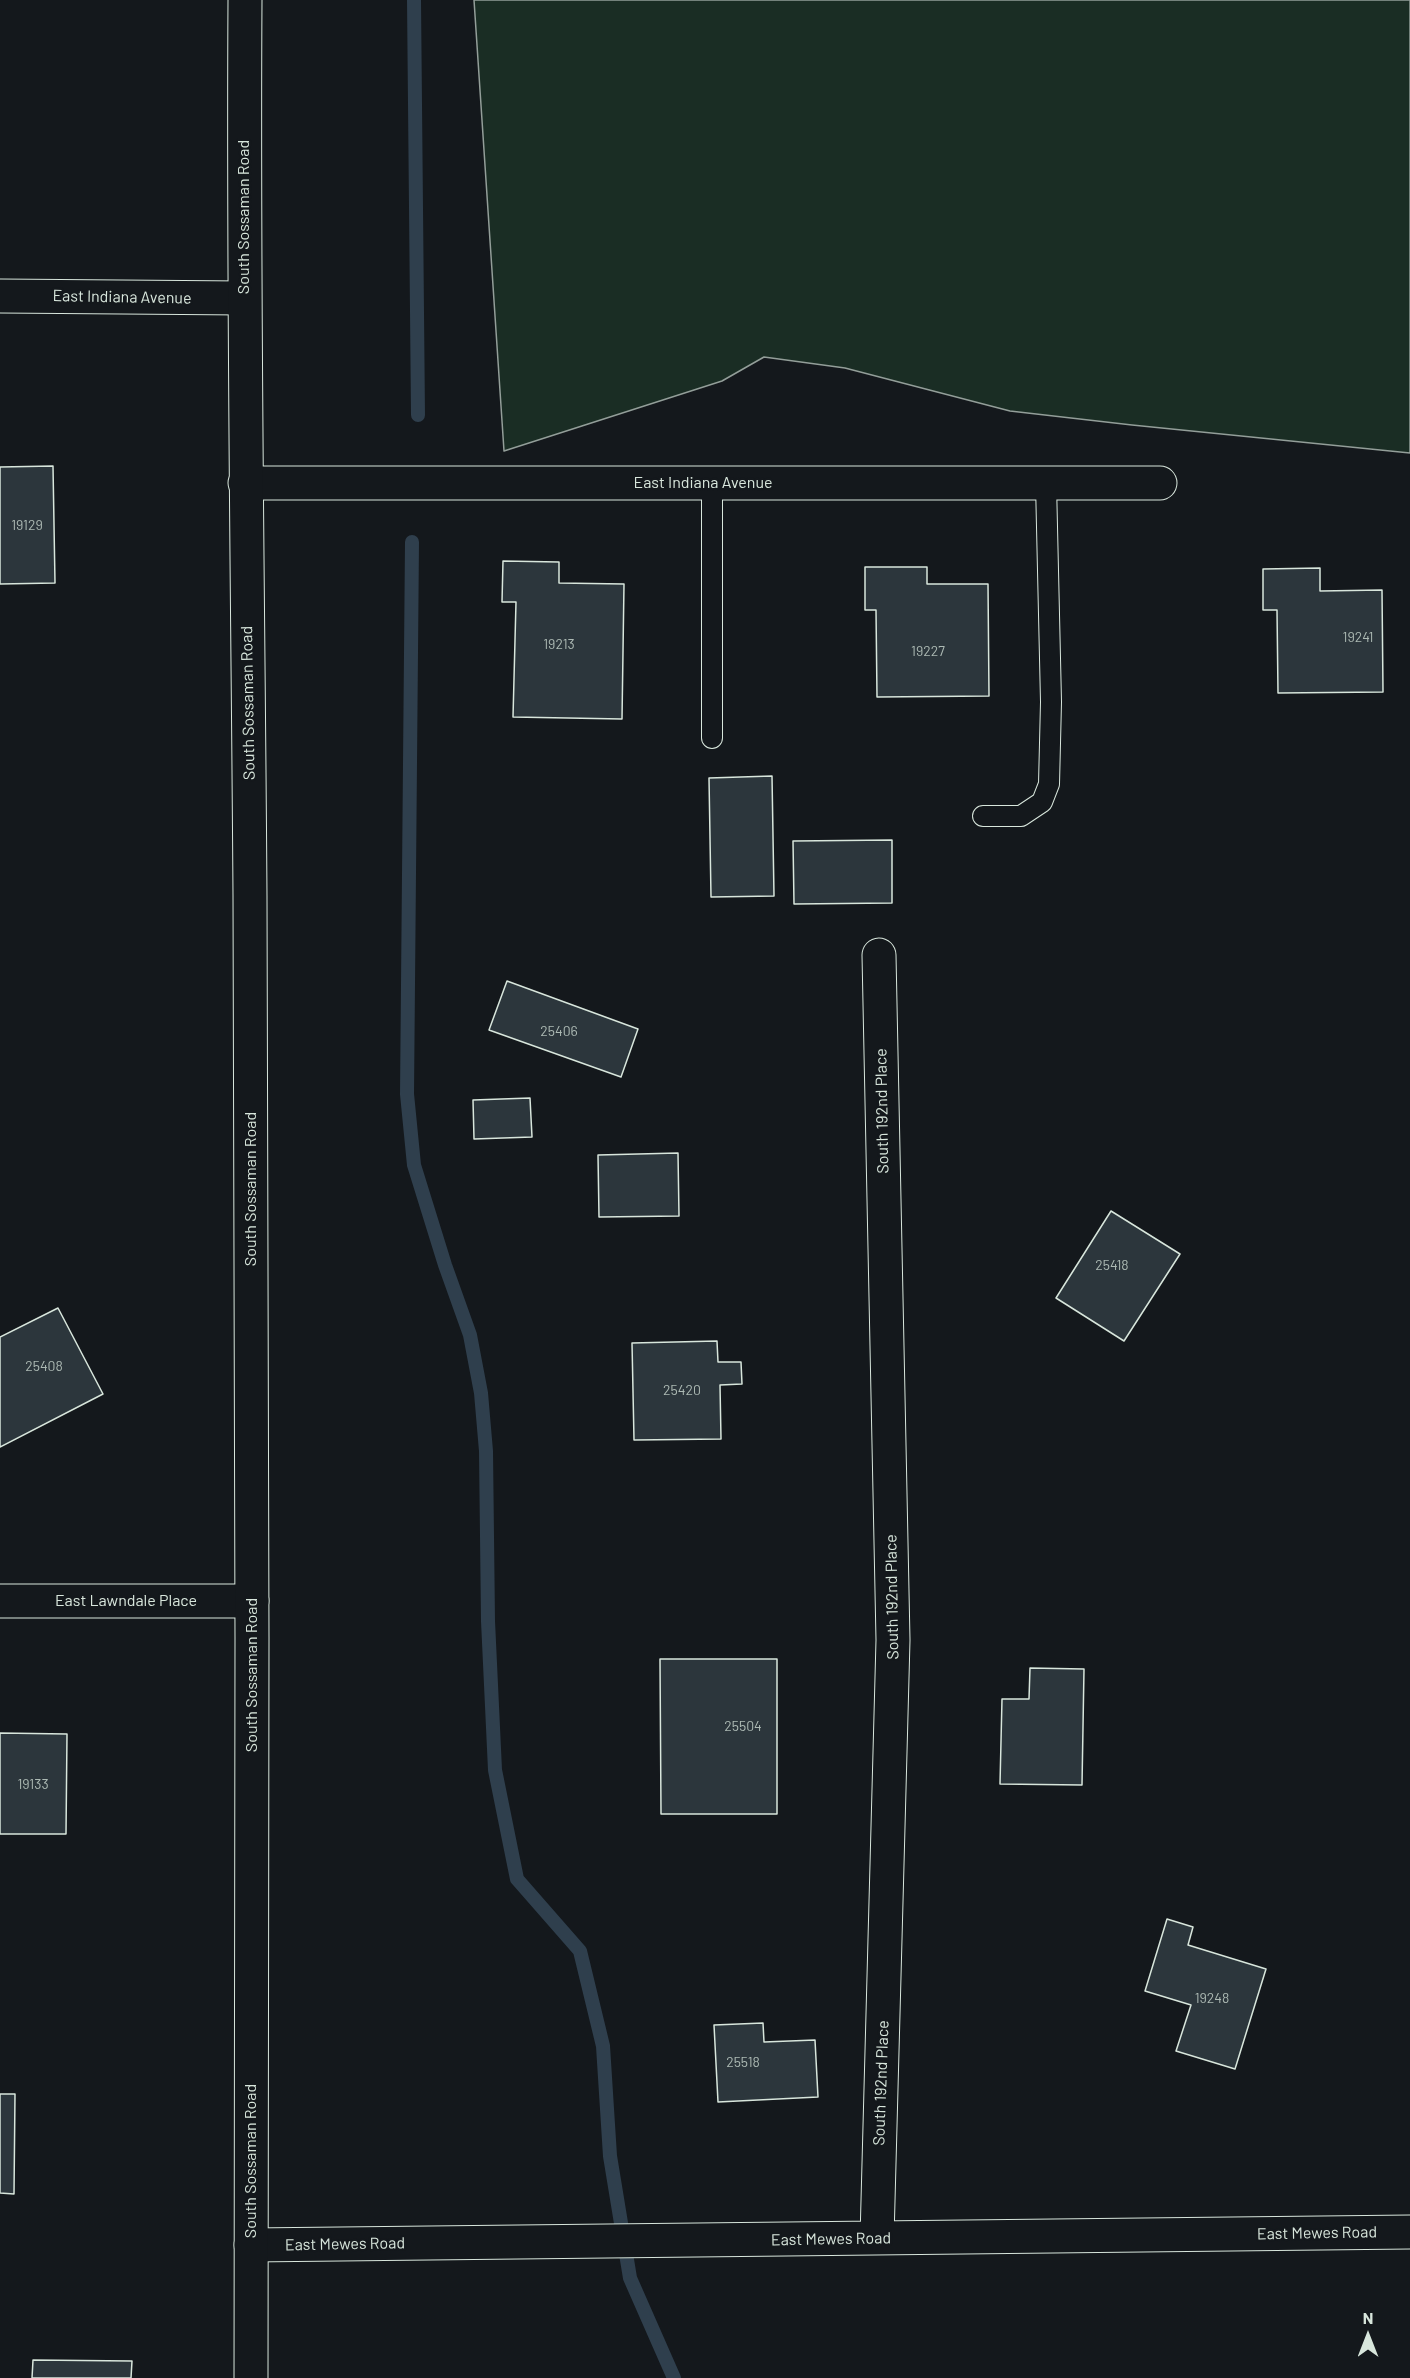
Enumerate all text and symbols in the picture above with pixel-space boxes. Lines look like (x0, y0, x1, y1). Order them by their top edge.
street label: South Sossaman Road (234, 140, 254, 294)
street label: East Indiana Avenue (52, 286, 192, 308)
street label: East Indiana Avenue (633, 473, 773, 493)
house number: 19129 (11, 517, 43, 533)
street label: South Sossaman Road (237, 626, 259, 780)
house number: 19241 (1342, 629, 1374, 645)
house number: 19213 (543, 636, 575, 652)
house number: 19227 (911, 643, 945, 659)
house number: 25406 (540, 1023, 578, 1039)
street label: South 192nd Place (871, 1048, 893, 1174)
street label: South Sossaman Road (241, 1112, 261, 1266)
house number: 25418 (1095, 1257, 1129, 1273)
house number: 25408 (25, 1358, 63, 1374)
house number: 25420 (663, 1382, 701, 1398)
street label: South 192nd Place (881, 1534, 903, 1660)
street label: East Lawndale Place (55, 1591, 197, 1611)
street label: South Sossaman Road (242, 1598, 262, 1752)
house number: 25504 (724, 1718, 762, 1734)
house number: 19133 (17, 1776, 49, 1792)
house number: 19248 (1195, 1990, 1229, 2006)
street label: South 192nd Place (869, 2020, 893, 2146)
house number: 25518 (726, 2054, 760, 2070)
street label: South Sossaman Road (241, 2084, 261, 2238)
street label: East Mewes Road (1257, 2222, 1377, 2244)
street label: East Mewes Road (771, 2228, 891, 2250)
street label: East Mewes Road (285, 2233, 405, 2255)
north arrow (1338, 2306, 1398, 2366)
text: N (1363, 2308, 1373, 2327)

